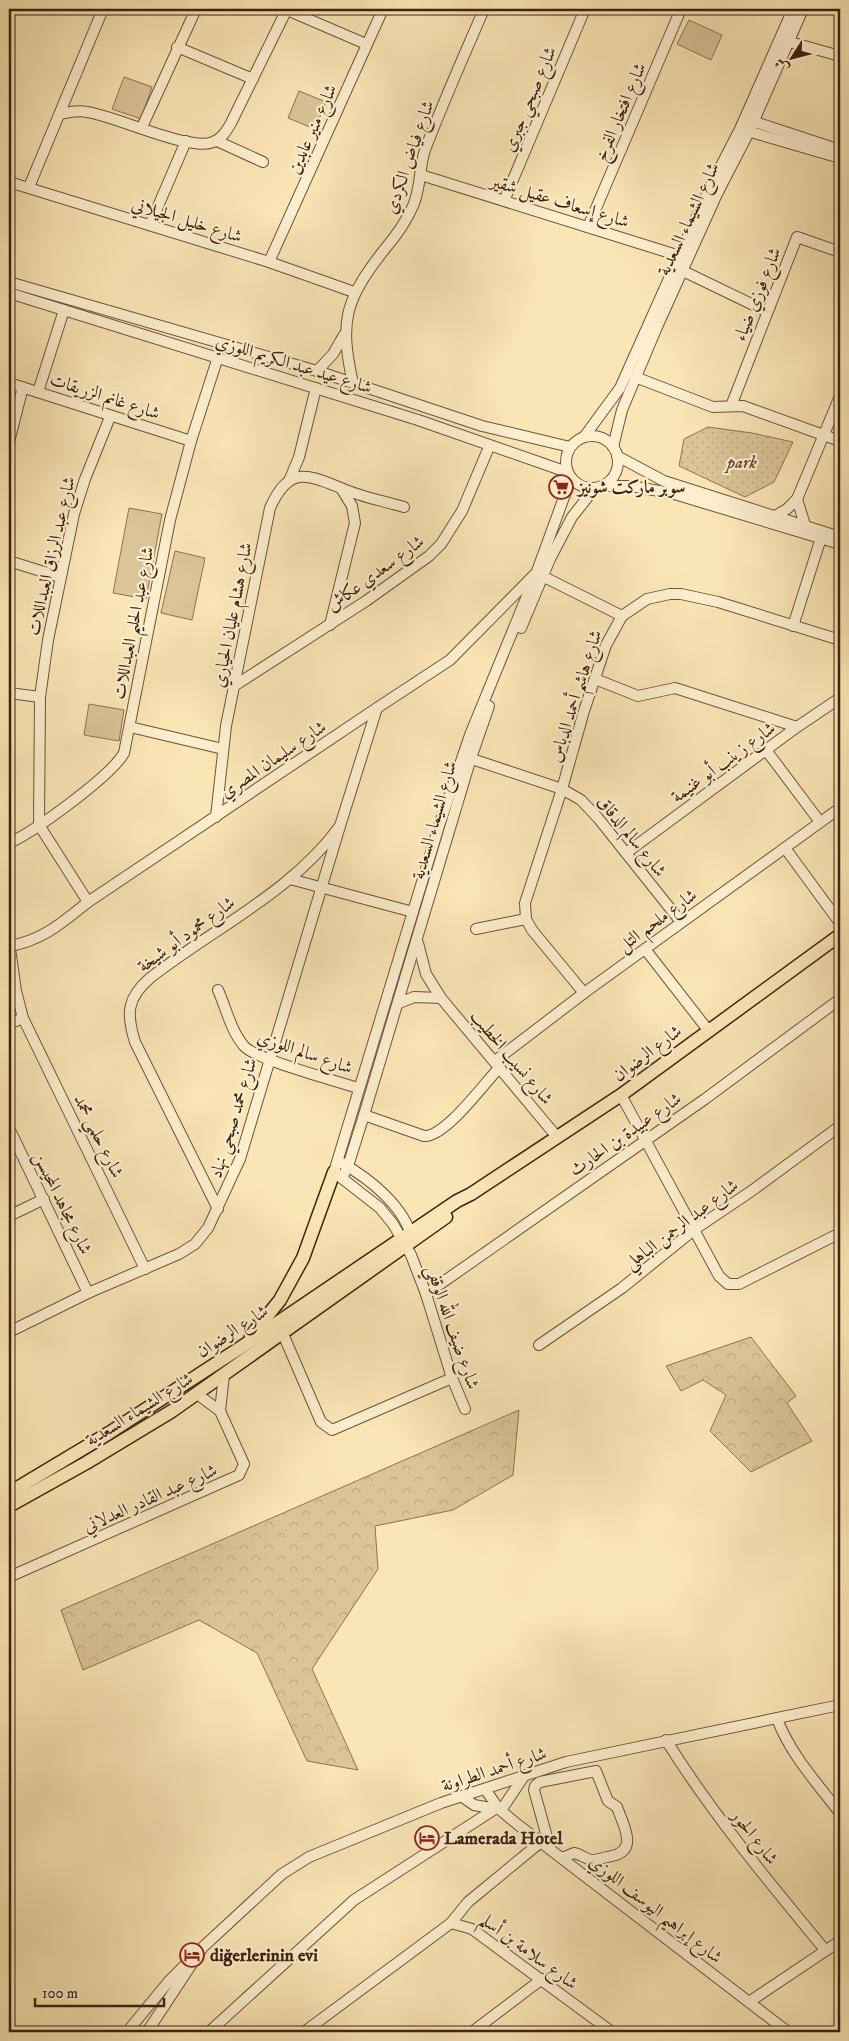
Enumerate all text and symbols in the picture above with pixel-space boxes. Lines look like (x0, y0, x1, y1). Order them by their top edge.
north arrow (766, 32, 816, 82)
street label: شارع صبحي جبري (498, 44, 567, 157)
text: ش (771, 54, 794, 76)
street label: شارع افتخار الفرخ (590, 60, 655, 167)
street label: شارع منير عابدين (283, 81, 345, 179)
street label: شارع فياض الكردي (380, 98, 443, 218)
street label: شارع الشيماء السعدية (653, 159, 727, 281)
street label: شارع إسعاف عقيل شقير (485, 170, 632, 236)
street label: شارع خليل الجيلاني (128, 194, 245, 251)
street label: شارع فوزي ضياء (729, 244, 790, 346)
street label: شارع عيد عبد الكريم اللوزي (212, 331, 375, 403)
street label: شارع غانم الزريقات (46, 369, 162, 429)
park label: park (724, 452, 757, 474)
street label: شارع عبد الرزاق العبداللات (23, 474, 84, 639)
supermarket icon: سوبر ماركت شونيز (548, 474, 574, 500)
place label: سوبر ماركت شونيز (576, 477, 686, 499)
street label: شارع سعدي عكاش (322, 531, 431, 619)
street label: شارع هشام عليان الحياري (208, 541, 262, 690)
street label: شارع عبد الحليم العبداللات (108, 545, 165, 703)
street label: شارع هاشم أحمد الدباس (541, 626, 613, 767)
street label: شارع زينب أبو غنيمة (665, 715, 782, 811)
street label: شارع سليمان المصري (216, 716, 332, 806)
street label: شارع الشيماء السعدية (407, 758, 465, 883)
street label: شارع سالم الدقاق (589, 792, 671, 884)
street label: شارع ملحم التل (614, 885, 705, 961)
street label: شارع محمود أبو شيخة (132, 890, 241, 980)
street label: شارع نسيب الخطيب (463, 1006, 557, 1112)
street label: شارع الرضوان (609, 1021, 688, 1089)
street label: شارع سالم اللوزي (253, 1026, 355, 1083)
street label: شارع محمد صبحي نهاد (205, 1055, 267, 1183)
street label: شارع عبيدة بن الحارث (565, 1088, 688, 1184)
street label: شارع حلمي محمد (64, 1091, 128, 1184)
street label: شارع مجاهد المحيسن (25, 1148, 96, 1260)
street label: شارع عبد الرحمن الباهلي (620, 1175, 746, 1279)
street label: شارع ضيف الله الوقفي (415, 1261, 487, 1394)
street label: شارع الرضوان (193, 1301, 274, 1366)
street label: شارع الشيماء السعدية (82, 1368, 199, 1454)
street label: شارع عبد القادر العدلاني (80, 1459, 222, 1541)
street label: شارع أحمد الطراونة (438, 1740, 551, 1800)
street label: شارع الحور (722, 1804, 783, 1871)
hotel icon: Lamerada Hotel (414, 1825, 440, 1851)
place label: Lamerada Hotel (444, 1828, 563, 1850)
street label: شارع إبراهيم اليوسف اللوزي (581, 1851, 726, 1973)
street label: شارع سلامة بن أسلم (472, 1906, 584, 2000)
hotel icon: diğerlerinin evi (179, 1942, 205, 1968)
place label: diğerlerinin evi (210, 1945, 318, 1967)
scale bar (35, 1976, 164, 2008)
text: 100 m (42, 1984, 78, 2003)

